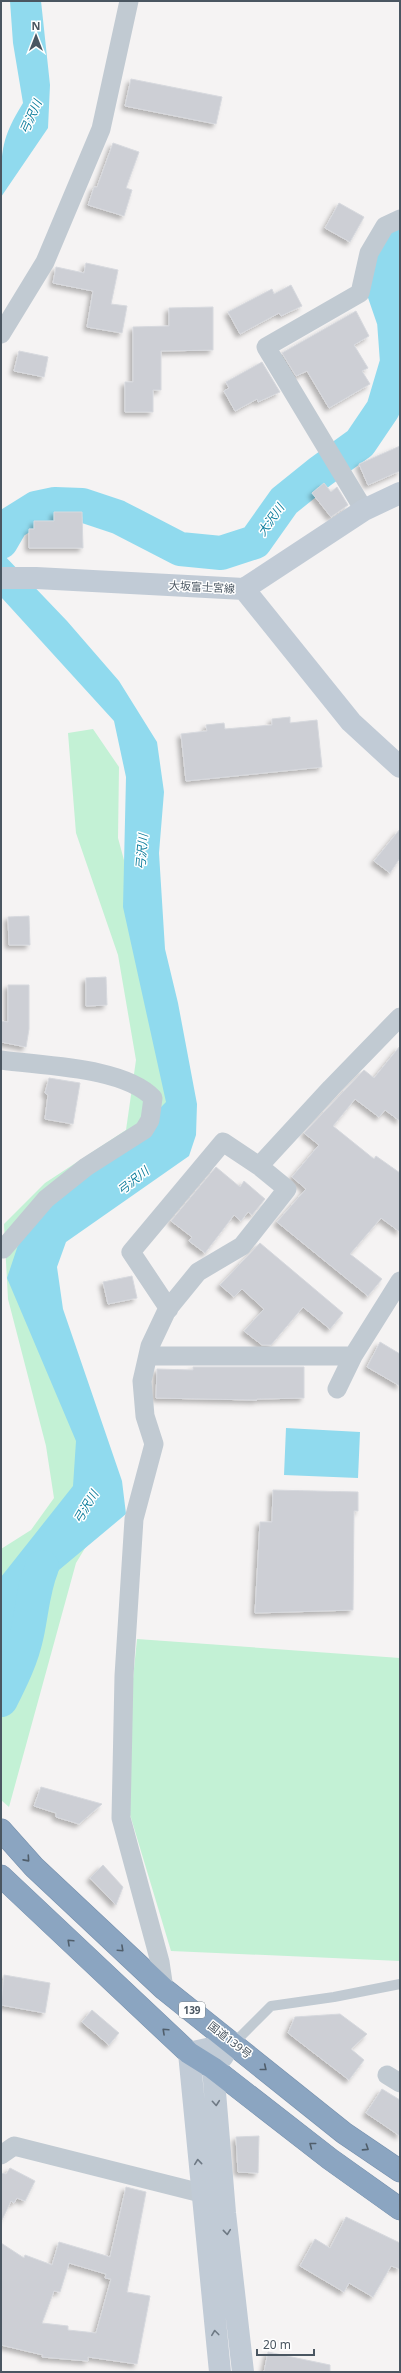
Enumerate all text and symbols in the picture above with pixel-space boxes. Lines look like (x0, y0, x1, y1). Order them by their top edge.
north arrow (16, 16, 56, 56)
text: N (32, 18, 40, 33)
water label: 弓沢川 (15, 95, 46, 137)
water label: 大沢川 (253, 498, 289, 539)
street label: 大坂富士宮線 (169, 577, 235, 596)
water label: 弓沢川 (131, 831, 152, 871)
water label: 弓沢川 (113, 1161, 154, 1199)
water label: 弓沢川 (69, 1485, 103, 1527)
one-way arrow (22, 1854, 30, 1862)
one-way arrow (67, 1939, 75, 1947)
one-way arrow (116, 1944, 124, 1952)
road number: 139 (179, 2002, 205, 2018)
street label: 国道139号 (205, 2018, 255, 2061)
one-way arrow (162, 2028, 170, 2035)
one-way arrow (259, 2063, 267, 2070)
one-way arrow (211, 2100, 220, 2106)
one-way arrow (309, 2143, 316, 2150)
one-way arrow (362, 2143, 369, 2151)
one-way arrow (194, 2159, 203, 2165)
one-way arrow (222, 2229, 231, 2235)
one-way arrow (211, 2330, 220, 2336)
scale bar (257, 2331, 314, 2357)
text: 20 m (263, 2336, 291, 2353)

